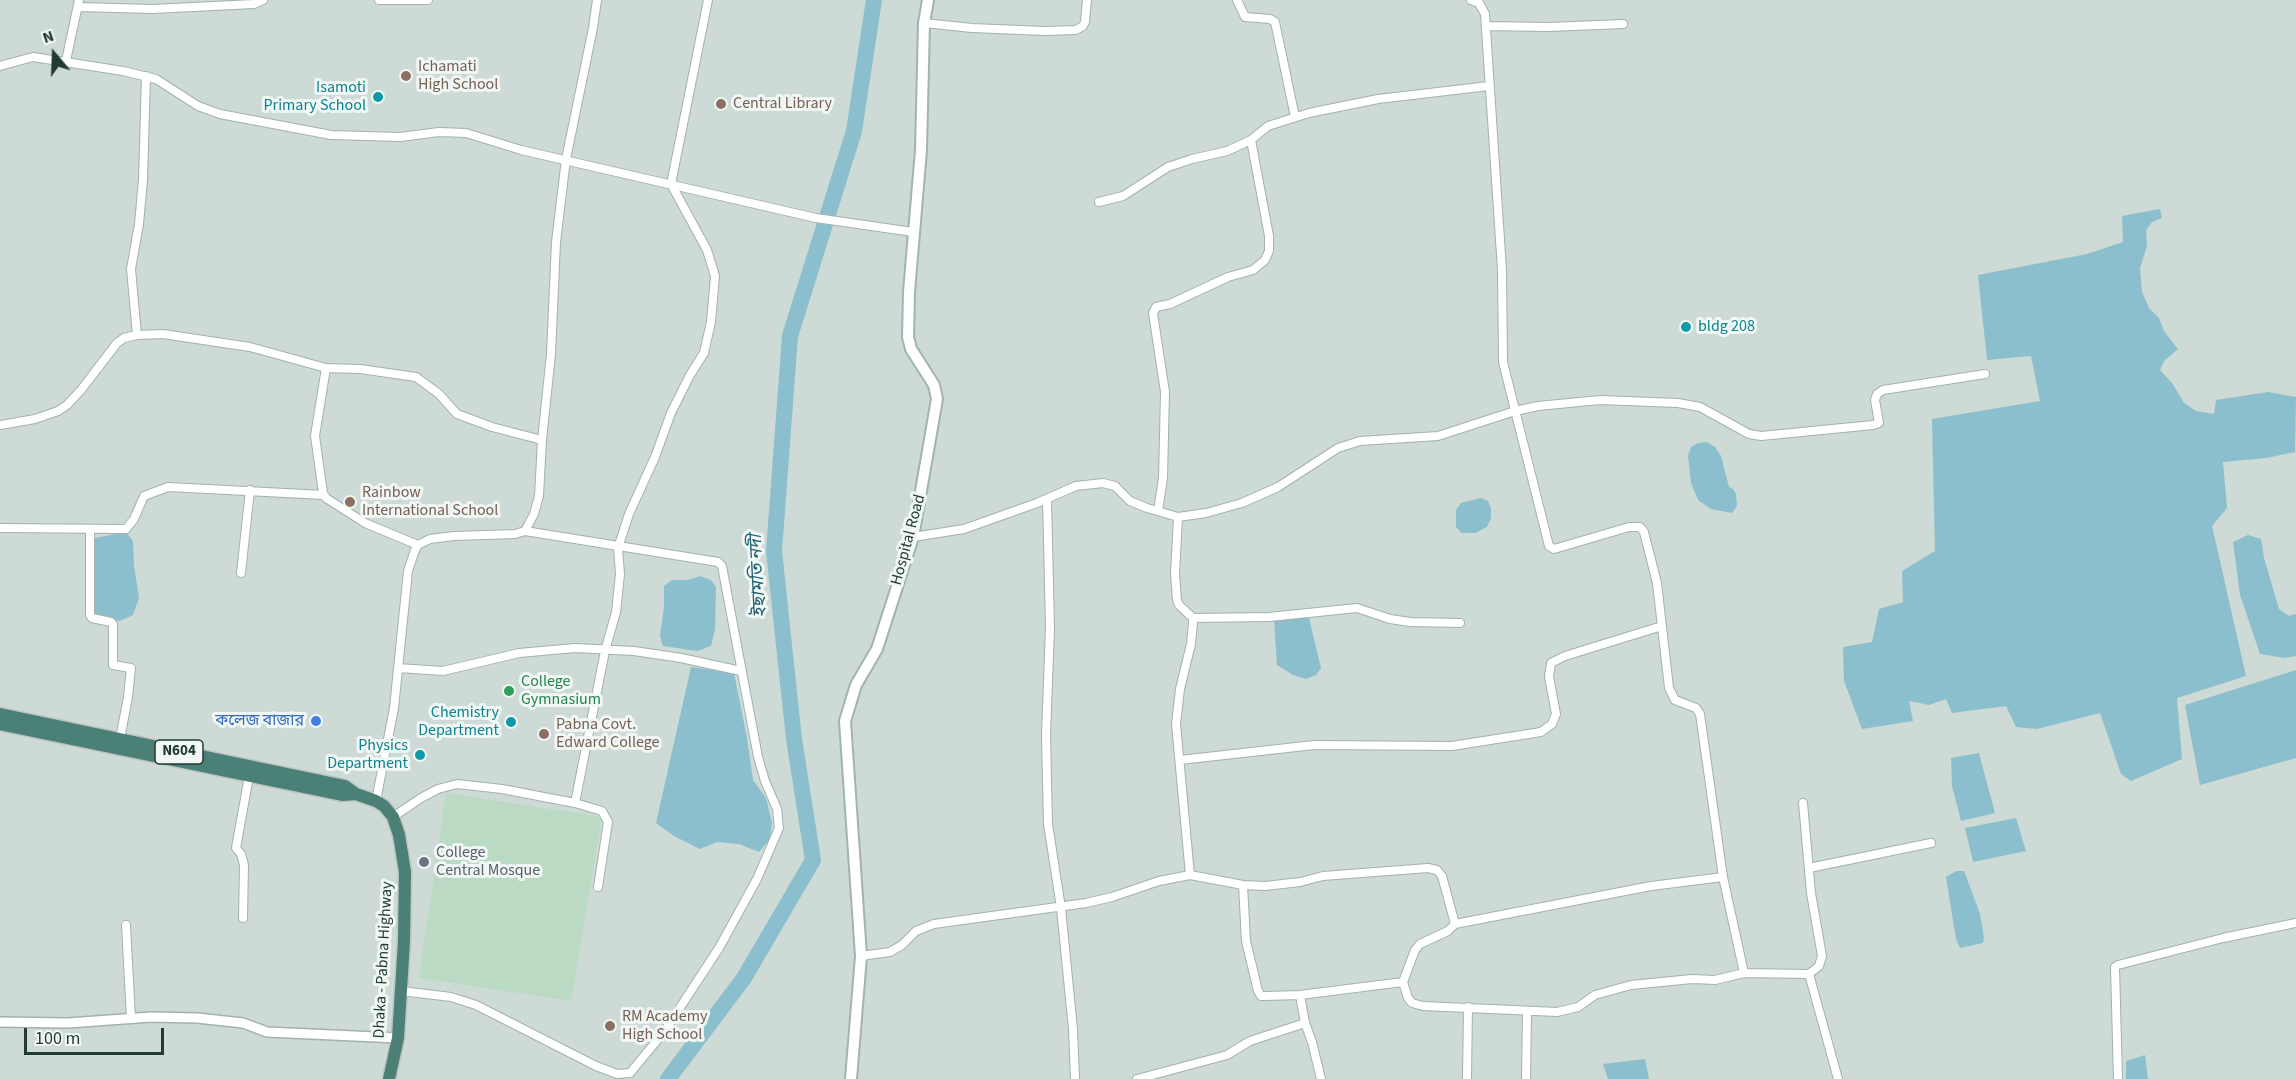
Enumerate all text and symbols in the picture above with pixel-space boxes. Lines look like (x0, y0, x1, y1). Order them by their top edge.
north arrow (24, 24, 84, 84)
text: N (40, 25, 57, 49)
place label: Ichamati High School (418, 57, 498, 95)
marker: Ichamati High School (399, 69, 413, 83)
place label: Isamoti Primary School (264, 78, 366, 116)
marker: Isamoti Primary School (371, 90, 385, 104)
place label: Central Library (733, 94, 832, 114)
marker: Central Library (714, 97, 728, 111)
place label: bldg 208 (1698, 317, 1755, 337)
marker: bldg 208 (1679, 320, 1693, 334)
place label: Rainbow International School (362, 483, 498, 521)
street label: Hospital Road (888, 492, 930, 588)
marker: Rainbow International School (343, 495, 357, 509)
water label: ইছামতি নদী (746, 534, 772, 618)
place label: College Gymnasium (521, 672, 601, 710)
marker: College Gymnasium (502, 684, 516, 698)
place label: Chemistry Department (418, 703, 499, 741)
place label: কলেজ বাজার (215, 711, 304, 731)
marker: কলেজ বাজার (309, 714, 323, 728)
marker: Chemistry Department (504, 715, 518, 729)
place label: Pabna Covt. Edward College (556, 715, 660, 753)
marker: Pabna Covt. Edward College (537, 727, 551, 741)
place label: Physics Department (327, 736, 408, 774)
road number: N604 (155, 740, 203, 764)
marker: Physics Department (413, 748, 427, 762)
place label: College Central Mosque (436, 843, 540, 881)
marker: College Central Mosque (417, 855, 431, 869)
street label: Dhaka - Pabna Highway (370, 881, 398, 1039)
place label: RM Academy High School (622, 1007, 707, 1045)
scale bar (27, 1016, 166, 1054)
marker: RM Academy High School (603, 1019, 617, 1033)
text: 100 m (35, 1026, 80, 1051)

